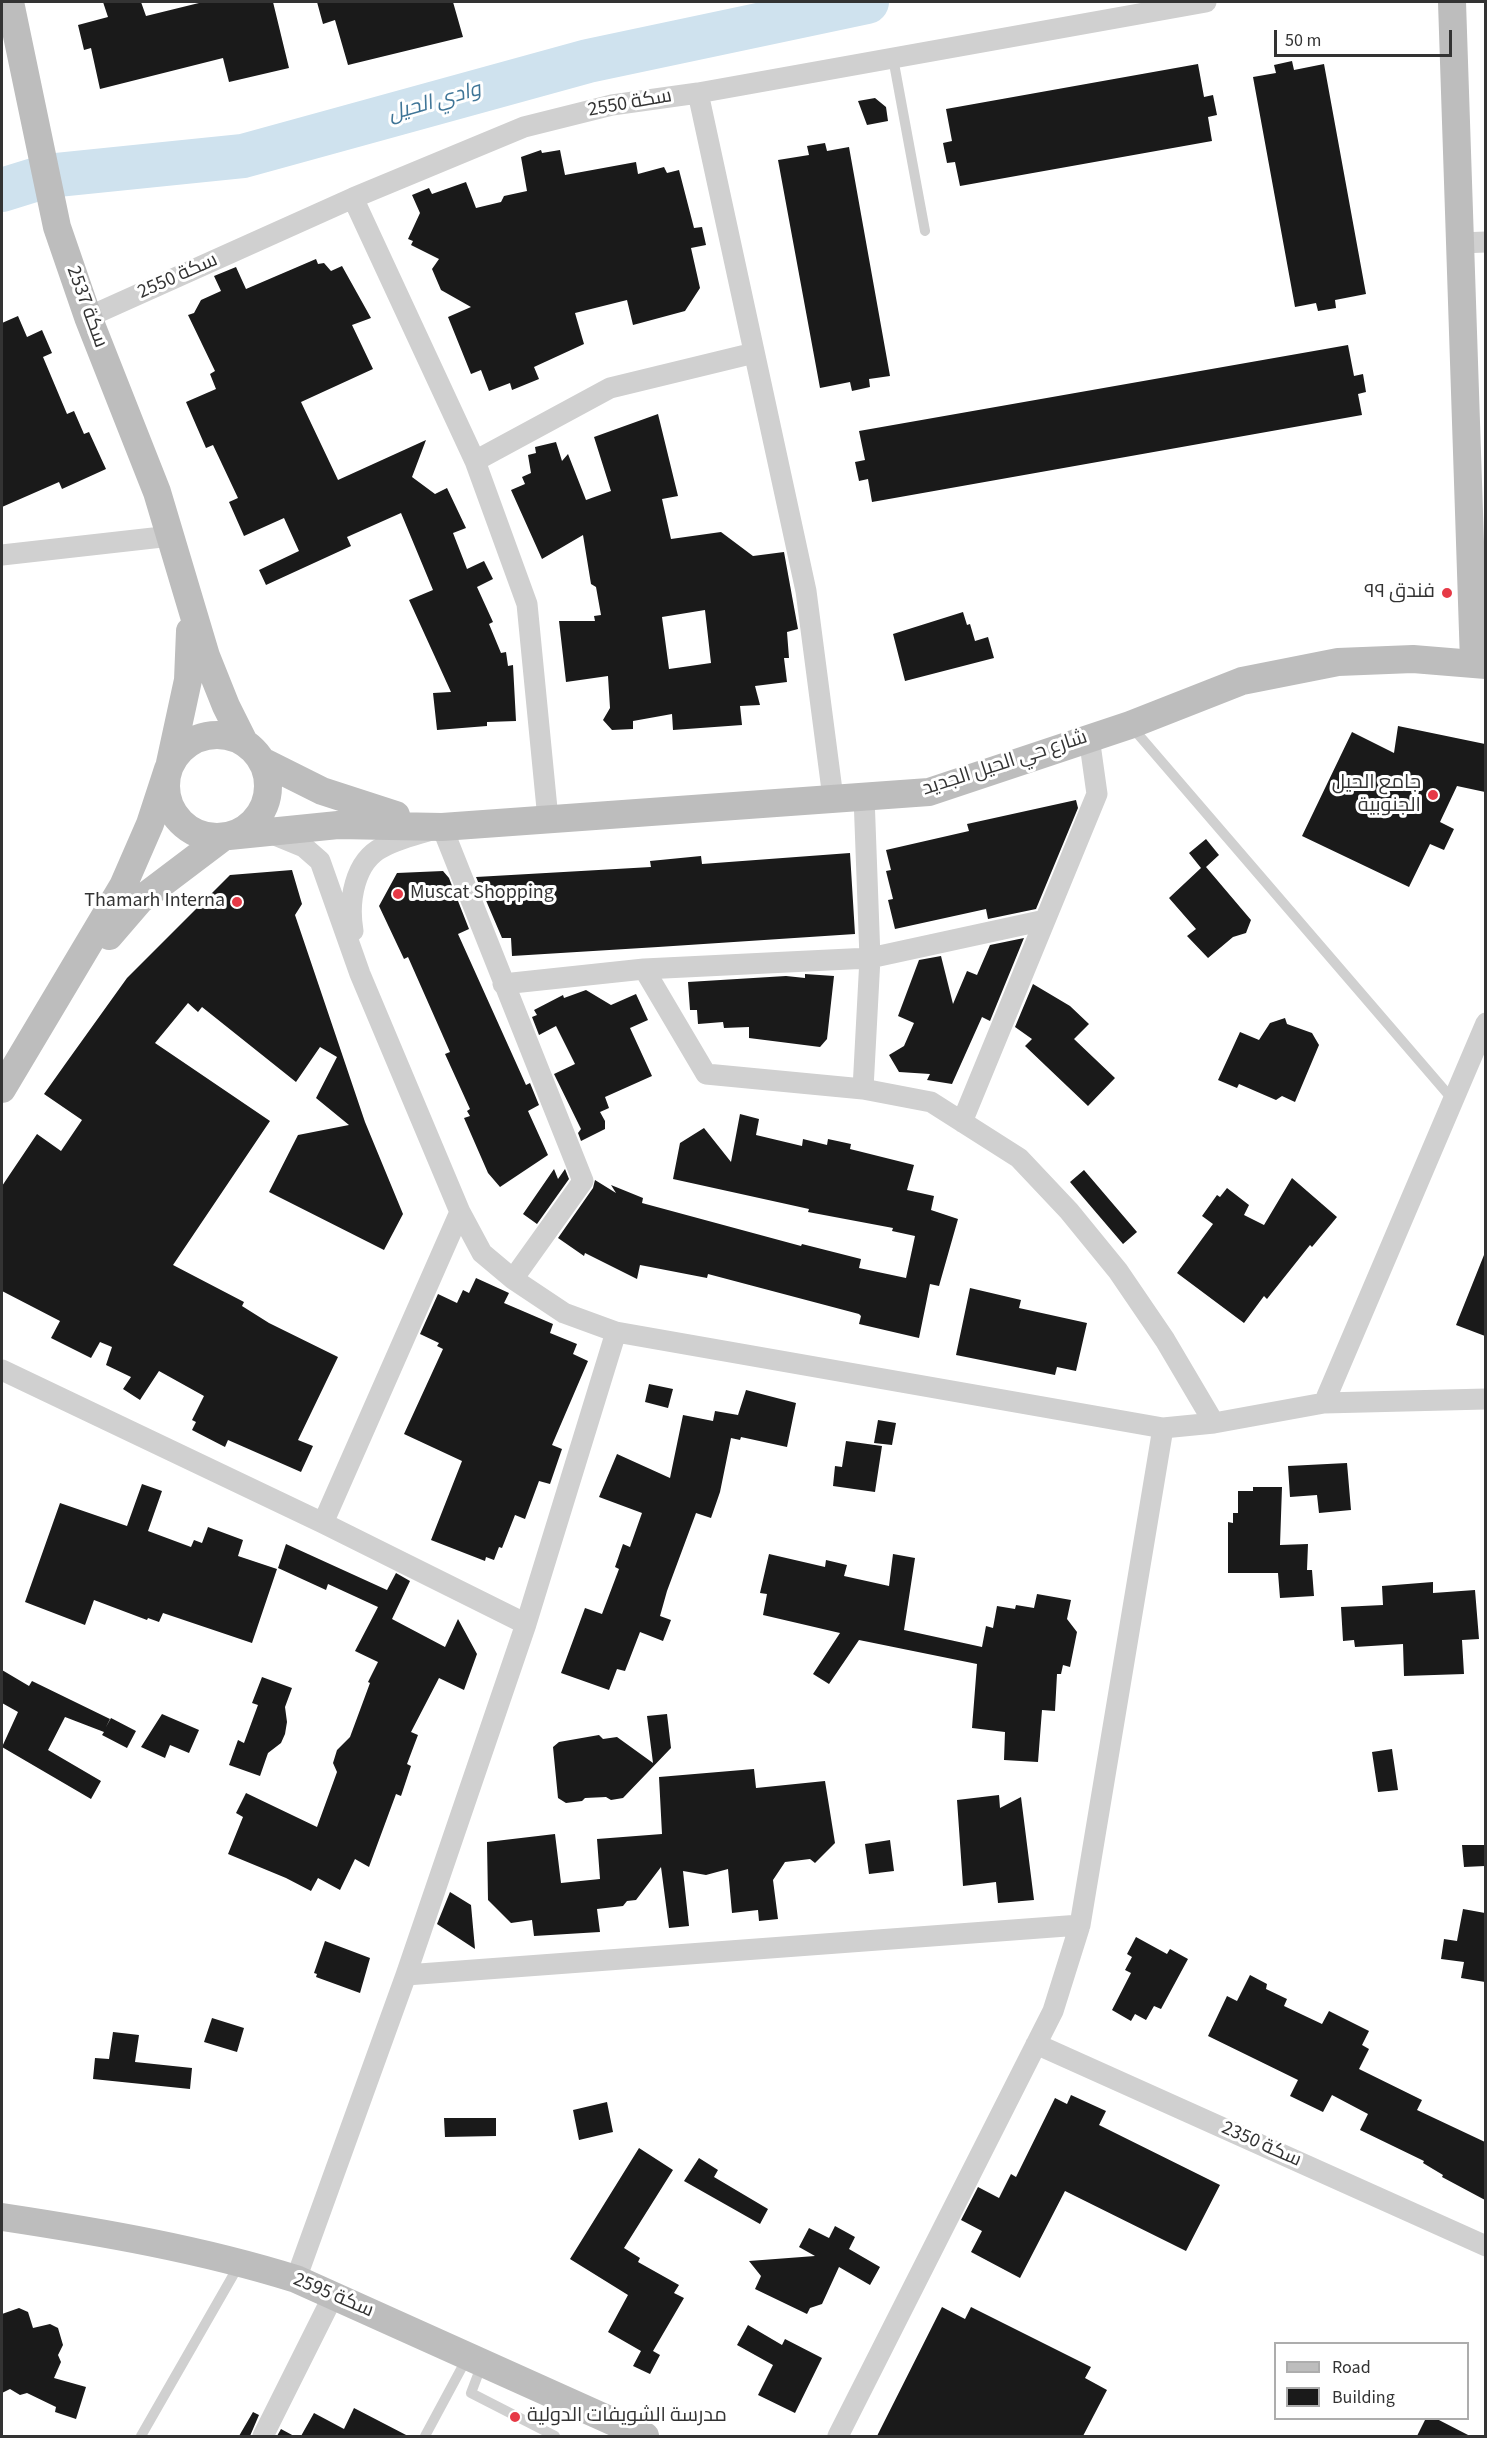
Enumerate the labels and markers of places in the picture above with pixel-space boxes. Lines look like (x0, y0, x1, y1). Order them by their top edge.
place label: فندق ٩٩ (1364, 581, 1435, 605)
marker: فندق ٩٩ (1440, 586, 1454, 600)
place label: جامع الحيل الجنوبية (1332, 772, 1421, 819)
marker: جامع الحيل الجنوبية (1426, 788, 1440, 802)
place label: Muscat Shopping (410, 882, 554, 906)
marker: Muscat Shopping (391, 887, 405, 901)
place label: Thamarh Interna (84, 890, 225, 914)
marker: Thamarh Interna (230, 895, 244, 909)
place label: مدرسة الشويفات الدولية (527, 2405, 727, 2429)
marker: مدرسة الشويفات الدولية (508, 2410, 522, 2424)

